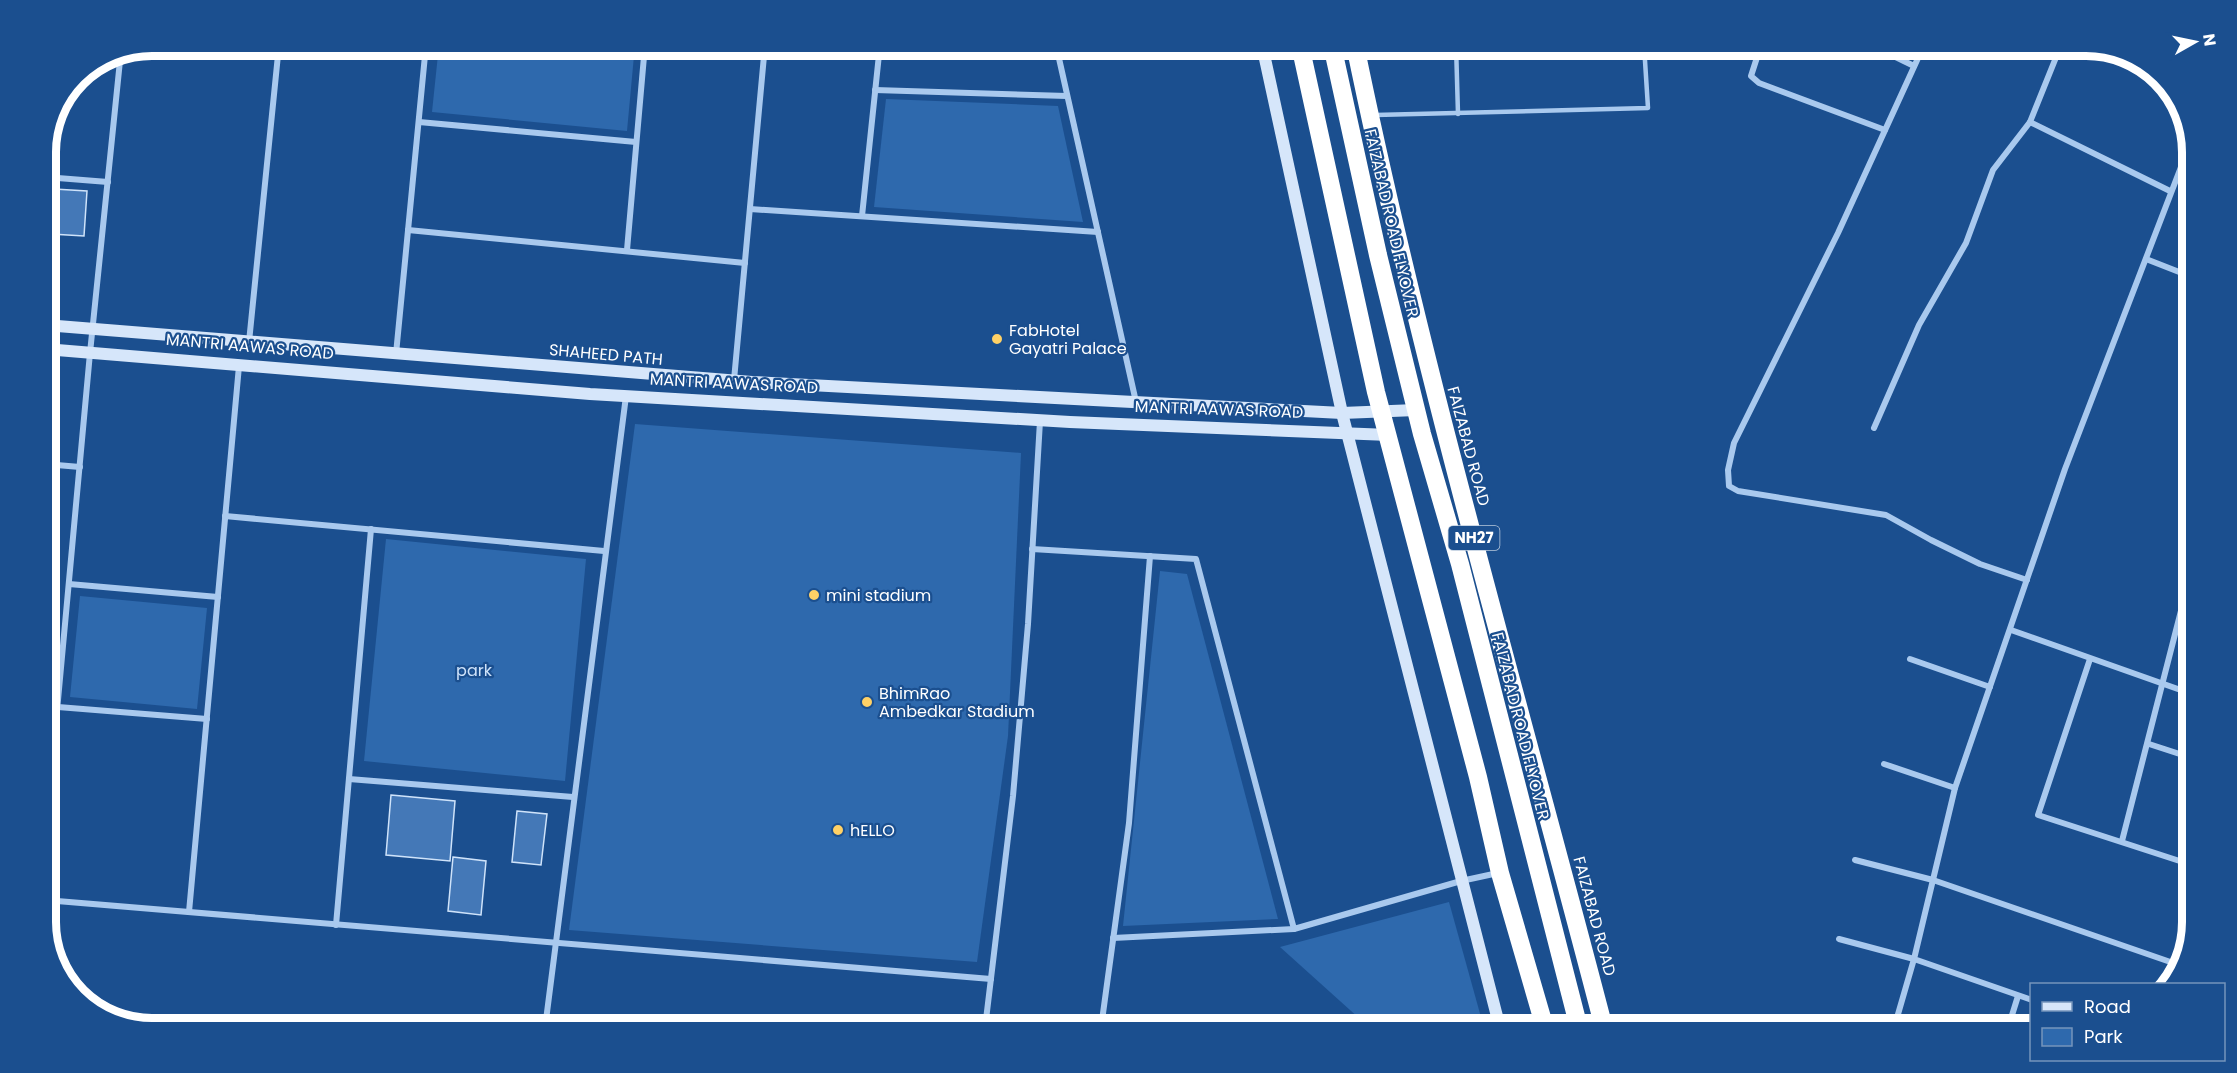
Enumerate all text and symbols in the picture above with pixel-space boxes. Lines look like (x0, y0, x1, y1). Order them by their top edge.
north arrow (2165, 12, 2225, 72)
text: N (2197, 32, 2222, 47)
street label: FAIZABAD ROAD FLYOVER (1359, 127, 1424, 320)
place label: FabHotel Gayatri Palace (1009, 319, 1127, 360)
street label: MANTRI AAWAS ROAD (165, 328, 335, 365)
marker: FabHotel Gayatri Palace (990, 332, 1004, 346)
street label: SHAHEED PATH (548, 338, 664, 371)
street label: MANTRI AAWAS ROAD (649, 368, 819, 399)
street label: FAIZABAD ROAD (1442, 384, 1496, 508)
street label: MANTRI AAWAS ROAD (1134, 395, 1304, 424)
road number: NH27 (1448, 526, 1500, 550)
place label: mini stadium (826, 584, 931, 607)
marker: mini stadium (807, 588, 821, 602)
street label: FAIZABAD ROAD FLYOVER (1486, 630, 1555, 822)
park label: park (456, 659, 493, 682)
place label: BhimRao Ambedkar Stadium (879, 682, 1035, 723)
marker: BhimRao Ambedkar Stadium (860, 695, 874, 709)
place label: hELLO (850, 819, 895, 842)
marker: hELLO (831, 823, 845, 837)
street label: FAIZABAD ROAD (1568, 854, 1622, 978)
legend (2030, 983, 2225, 1061)
text: Road (2084, 994, 2131, 1019)
text: Park (2084, 1024, 2123, 1049)

